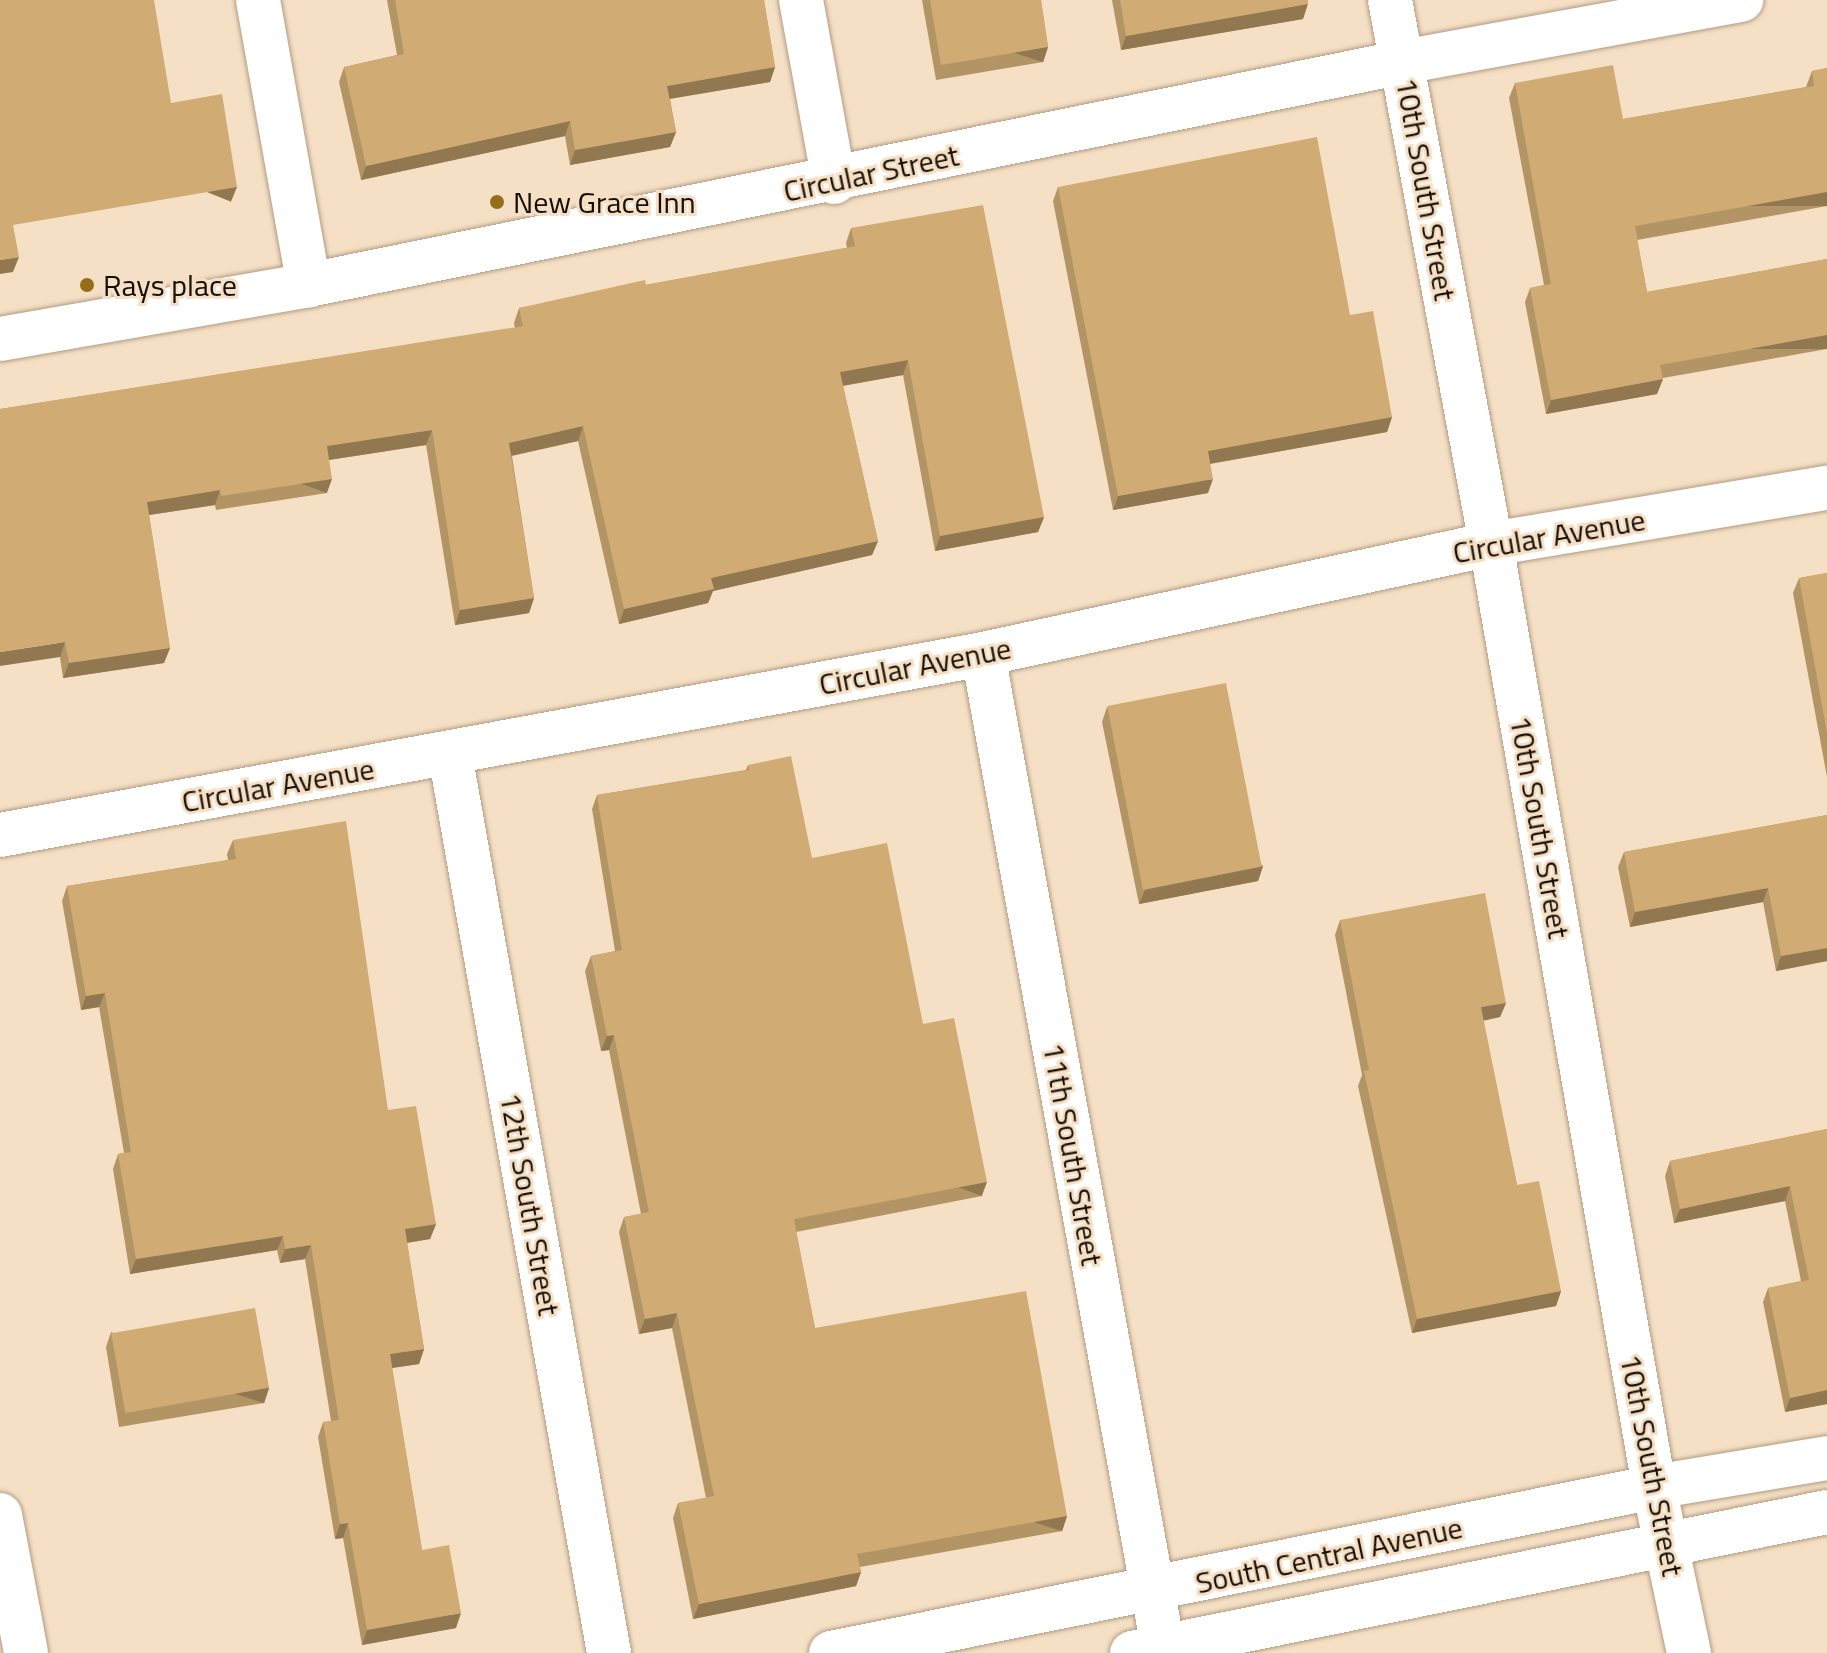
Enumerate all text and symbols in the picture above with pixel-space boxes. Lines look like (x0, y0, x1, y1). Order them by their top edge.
street label: 10th South Street (1389, 75, 1463, 303)
street label: Circular Street (780, 137, 962, 209)
place label: New Grace Inn (513, 184, 696, 220)
marker: New Grace Inn (488, 193, 506, 211)
place label: Rays place (103, 267, 237, 303)
marker: Rays place (78, 276, 96, 294)
street label: Circular Avenue (1450, 501, 1648, 571)
street label: Circular Avenue (816, 630, 1014, 702)
street label: 10th South Street (1503, 713, 1577, 941)
street label: Circular Avenue (179, 750, 377, 820)
street label: 11th South Street (1036, 1040, 1110, 1268)
street label: 12th South Street (493, 1090, 567, 1318)
street label: 10th South Street (1613, 1351, 1691, 1579)
street label: South Central Avenue (1192, 1509, 1466, 1601)

